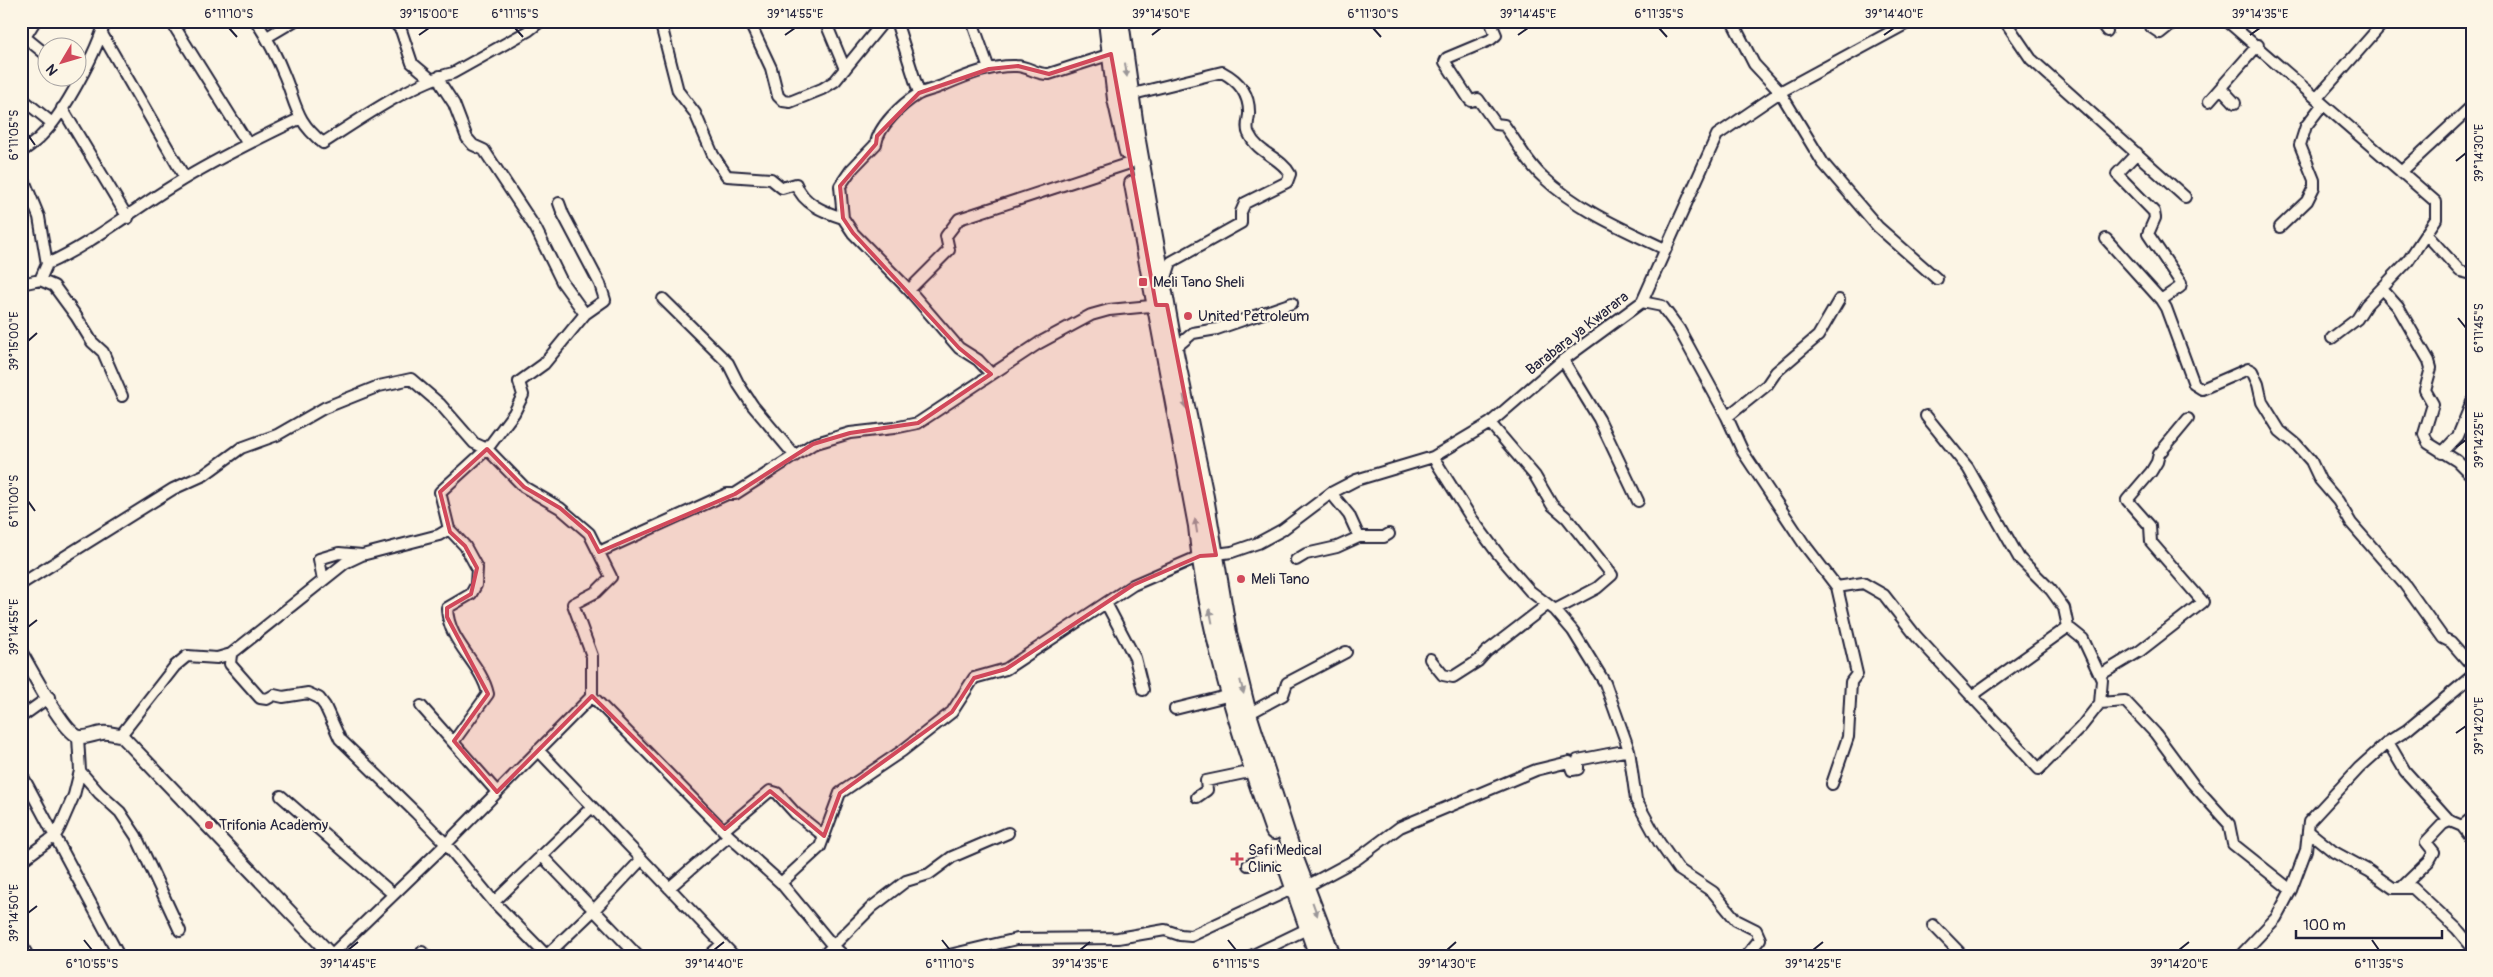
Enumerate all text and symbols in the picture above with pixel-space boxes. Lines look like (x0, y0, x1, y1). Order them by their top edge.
text: 6°11'10"S (205, 7, 253, 22)
text: 39°15'00"E (399, 7, 459, 22)
text: 6°11'15"S (491, 7, 539, 22)
text: 39°14'55"E (767, 7, 823, 22)
text: 39°14'50"E (1132, 7, 1190, 22)
text: 6°11'30"S (1348, 7, 1398, 22)
text: 39°14'45"E (1500, 7, 1556, 22)
text: 6°11'35"S (1634, 7, 1684, 22)
text: 39°14'40"E (1865, 7, 1923, 22)
text: 39°14'35"E (2232, 7, 2288, 22)
north arrow (38, 38, 88, 88)
text: N (43, 61, 62, 79)
one-way arrow (1122, 62, 1130, 78)
text: 6°11'05"S (7, 110, 22, 160)
text: 39°14'30"E (2472, 124, 2487, 182)
place label: Meli Tano Sheli (1153, 273, 1244, 292)
marker: Meli Tano Sheli (1137, 276, 1149, 288)
street label: Barabara ya Kwarara (1522, 287, 1632, 379)
text: 6°11'45"S (2472, 303, 2487, 353)
place label: United Petroleum (1198, 307, 1309, 326)
marker: United Petroleum (1182, 310, 1194, 322)
text: 39°15'00"E (7, 311, 22, 371)
one-way arrow (1182, 394, 1190, 410)
text: 39°14'25"E (2472, 412, 2487, 468)
text: 6°11'00"S (7, 475, 22, 527)
one-way arrow (1192, 518, 1200, 534)
place label: Meli Tano (1251, 570, 1310, 589)
marker: Meli Tano (1235, 573, 1247, 585)
text: 39°14'55"E (7, 599, 22, 655)
one-way arrow (1207, 608, 1215, 623)
one-way arrow (1238, 679, 1246, 694)
text: 39°14'20"E (2472, 697, 2487, 755)
place label: Trifonia Academy (219, 816, 329, 835)
marker: Trifonia Academy (203, 819, 215, 831)
place label: Safi Medical Clinic (1248, 841, 1322, 877)
marker: Safi Medical Clinic (1230, 852, 1244, 866)
text: 39°14'50"E (7, 884, 22, 942)
one-way arrow (1311, 902, 1319, 917)
scale bar (2296, 907, 2442, 939)
text: 100 m (2303, 916, 2346, 935)
text: 6°10'55"S (66, 957, 118, 972)
text: 39°14'45"E (320, 957, 376, 972)
text: 39°14'40"E (685, 957, 743, 972)
text: 6°11'10"S (926, 957, 974, 972)
text: 39°14'35"E (1052, 957, 1108, 972)
text: 6°11'15"S (1212, 957, 1260, 972)
text: 39°14'30"E (1418, 957, 1476, 972)
text: 39°14'25"E (1785, 957, 1841, 972)
text: 39°14'20"E (2150, 957, 2208, 972)
text: 6°11'35"S (2354, 957, 2404, 972)

